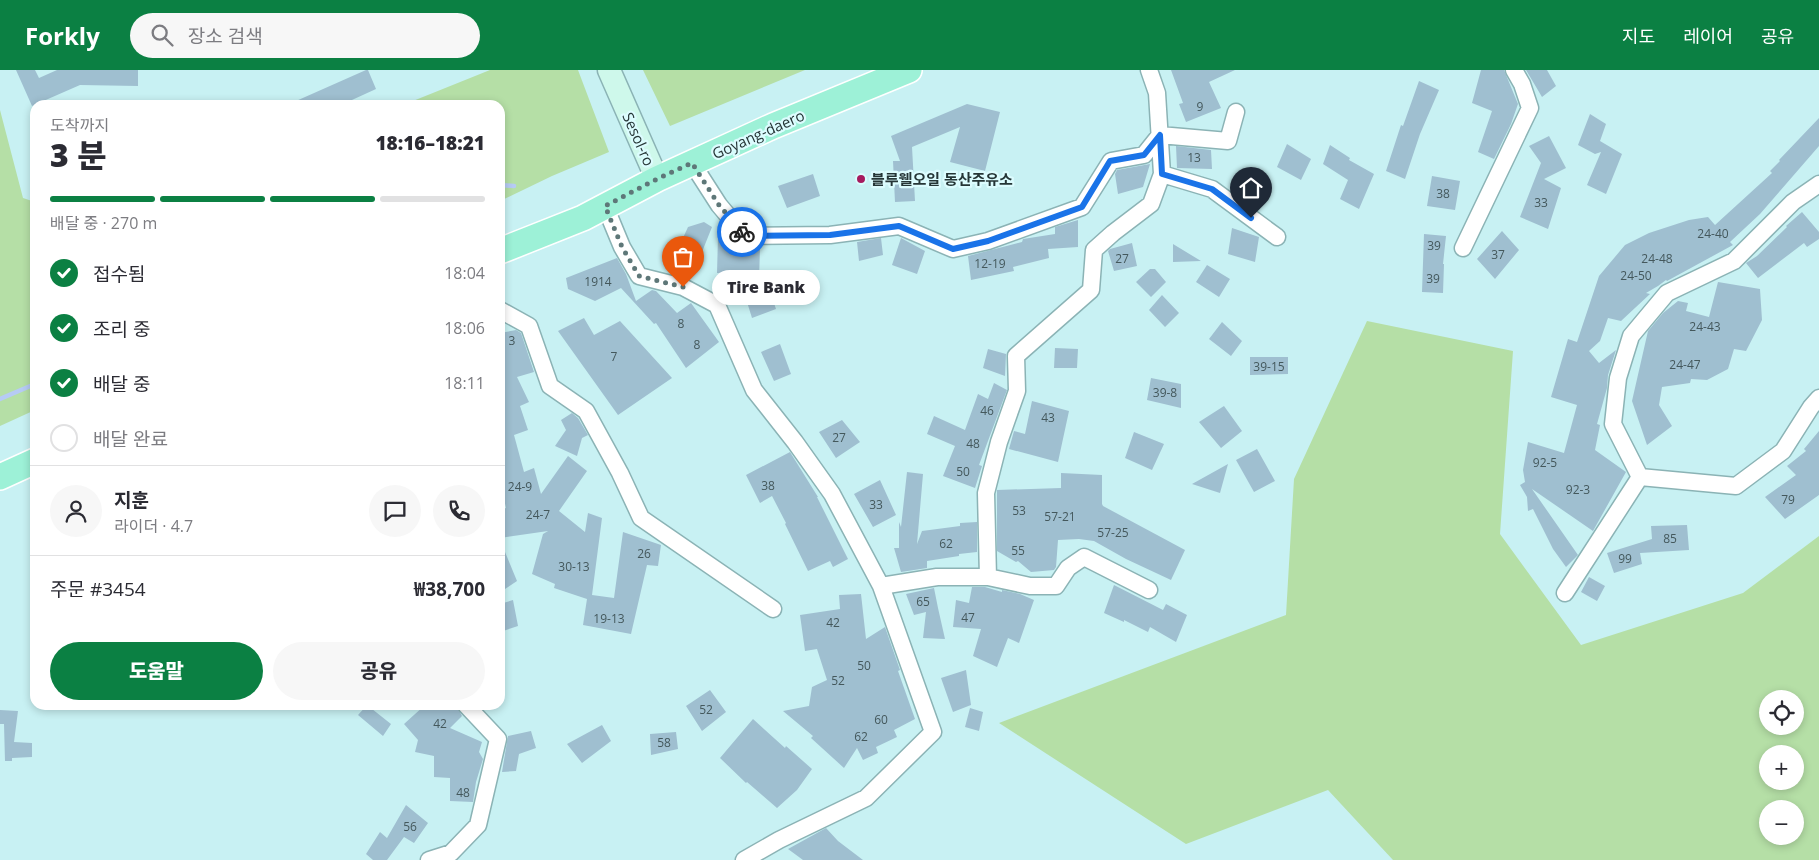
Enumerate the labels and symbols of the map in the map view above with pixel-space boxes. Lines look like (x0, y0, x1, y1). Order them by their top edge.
house number: 9 (1197, 98, 1204, 115)
street label: Goyang-daero (709, 105, 807, 163)
street label: Sesol-ro (618, 109, 660, 169)
house number: 13 (1187, 149, 1201, 166)
pin (1230, 167, 1272, 218)
place label: 블루웰오일 동산주유소 (871, 169, 1013, 189)
marker: 블루웰오일 동산주유소 (855, 173, 867, 185)
house number: 38 (1436, 185, 1450, 202)
house number: 33 (1534, 194, 1548, 211)
courier (717, 207, 767, 257)
house number: 24-40 (1697, 225, 1729, 242)
pin (662, 236, 704, 287)
house number: 39 (1427, 237, 1441, 254)
house number: 37 (1491, 246, 1505, 263)
house number: 27 (1115, 250, 1129, 267)
house number: 24-48 (1641, 250, 1673, 267)
house number: 12-19 (974, 255, 1006, 272)
house number: 24-50 (1620, 267, 1652, 284)
callout: Tire Bank (713, 270, 820, 304)
house number: 39 (1426, 270, 1440, 287)
house number: 1914 (584, 273, 612, 290)
house number: 8 (678, 315, 685, 332)
house number: 24-43 (1689, 318, 1721, 335)
house number: 3 (509, 332, 516, 349)
house number: 8 (694, 336, 701, 353)
house number: 7 (611, 348, 618, 365)
house number: 24-47 (1669, 356, 1701, 373)
house number: 39-15 (1253, 358, 1285, 375)
house number: 39-8 (1153, 384, 1177, 401)
house number: 46 (980, 402, 994, 419)
house number: 43 (1041, 409, 1055, 426)
house number: 27 (832, 429, 846, 446)
house number: 48 (966, 435, 980, 452)
house number: 92-5 (1533, 454, 1557, 471)
house number: 50 (956, 463, 970, 480)
house number: 38 (761, 477, 775, 494)
house number: 24-9 (508, 478, 532, 495)
house number: 92-3 (1566, 481, 1590, 498)
house number: 79 (1781, 491, 1795, 508)
house number: 33 (869, 496, 883, 513)
house number: 53 (1012, 502, 1026, 519)
house number: 24-7 (526, 506, 550, 523)
house number: 57-21 (1044, 508, 1076, 525)
house number: 57-25 (1097, 524, 1129, 541)
house number: 85 (1663, 530, 1677, 547)
house number: 62 (939, 535, 953, 552)
house number: 55 (1011, 542, 1025, 559)
house number: 26 (637, 545, 651, 562)
house number: 99 (1618, 550, 1632, 567)
house number: 30-13 (558, 558, 590, 575)
house number: 65 (916, 593, 930, 610)
house number: 47 (961, 609, 975, 626)
house number: 19-13 (593, 610, 625, 627)
house number: 42 (826, 614, 840, 631)
house number: 50 (857, 657, 871, 674)
house number: 52 (831, 672, 845, 689)
house number: 52 (699, 701, 713, 718)
house number: 60 (874, 711, 888, 728)
house number: 42 (433, 715, 447, 732)
house number: 62 (854, 728, 868, 745)
house number: 58 (657, 734, 671, 751)
house number: 48 (456, 784, 470, 801)
house number: 56 (403, 818, 417, 835)

